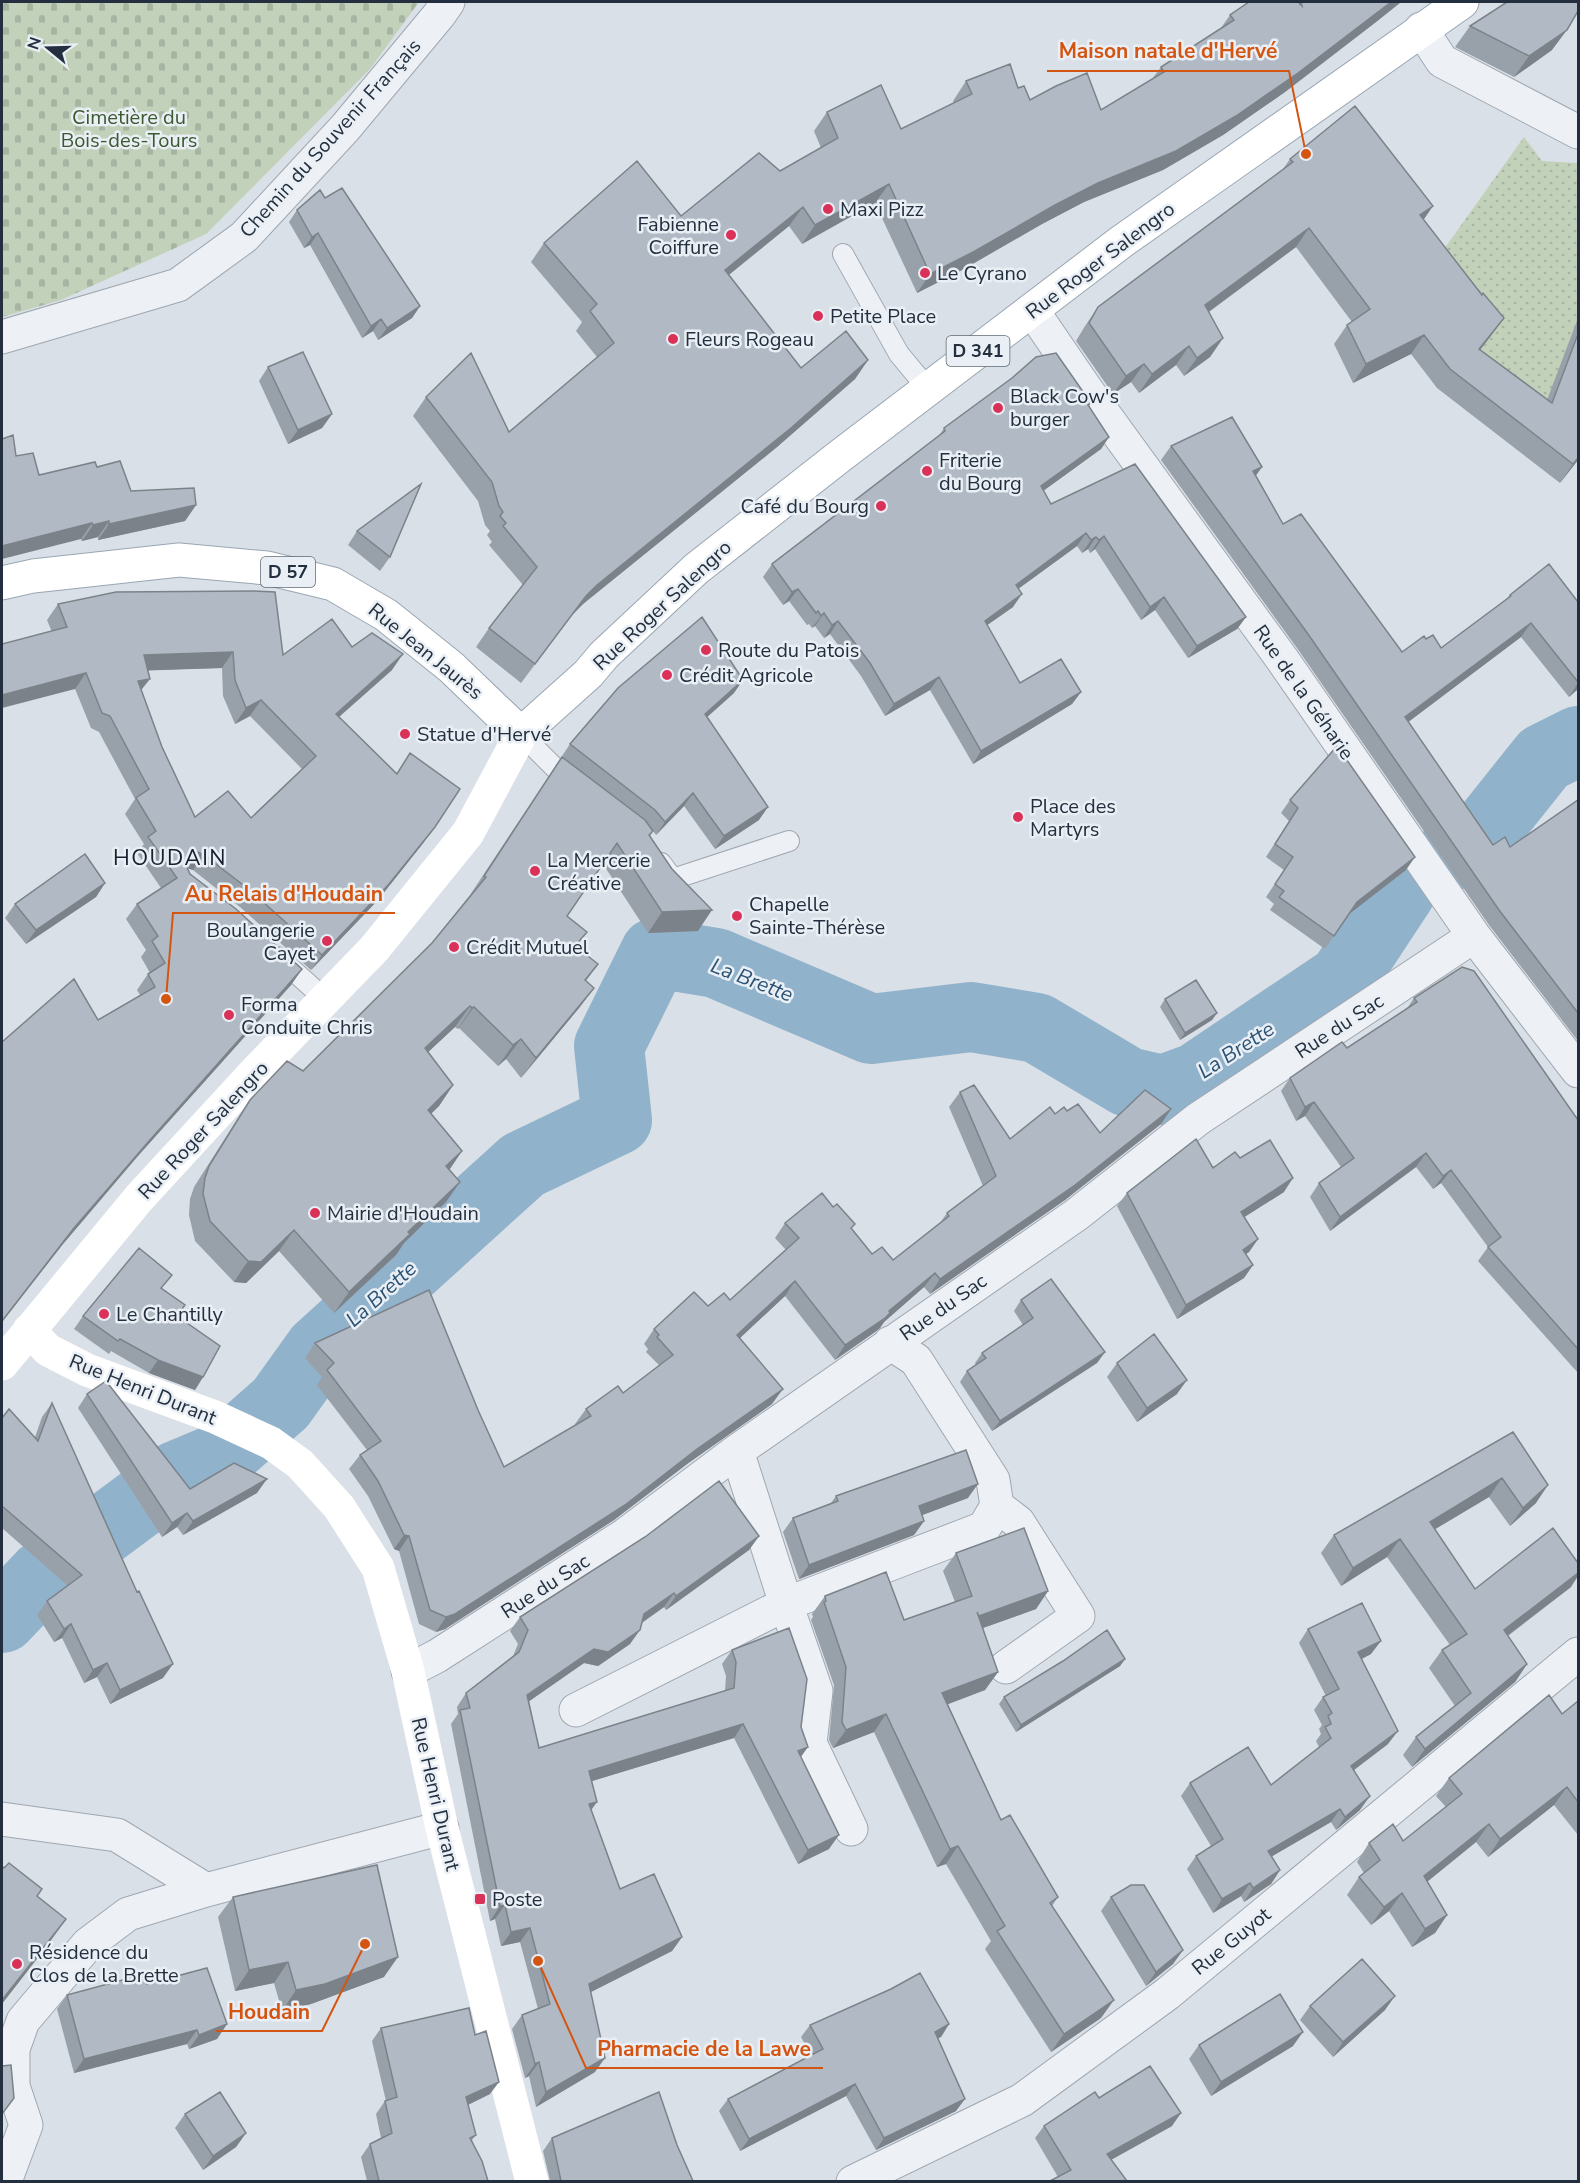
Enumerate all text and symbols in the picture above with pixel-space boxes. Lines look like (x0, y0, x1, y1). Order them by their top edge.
north arrow (18, 18, 78, 78)
callout: Maison natale d'Hervé (1047, 32, 1289, 71)
street label: Chemin du Souvenir Français (234, 33, 427, 244)
text: N (22, 34, 47, 53)
text: Maison natale d'Hervé (1059, 37, 1277, 65)
park label: Cimetière du Bois-des-Tours (61, 104, 197, 154)
street label: Rue Roger Salengro (1020, 195, 1180, 325)
place label: Maxi Pizz (840, 196, 924, 223)
marker: Maxi Pizz (821, 202, 835, 216)
place label: Fabienne Coiffure (638, 211, 719, 261)
marker: Fabienne Coiffure (724, 228, 738, 242)
place label: Le Cyrano (937, 260, 1027, 287)
marker: Le Cyrano (918, 266, 932, 280)
place label: Petite Place (830, 303, 936, 330)
marker: Petite Place (811, 309, 825, 323)
place label: Fleurs Rogeau (685, 326, 814, 353)
marker: Fleurs Rogeau (666, 332, 680, 346)
road number: D 341 (946, 336, 1010, 366)
place label: Black Cow's burger (1010, 383, 1119, 433)
marker: Black Cow's burger (991, 401, 1005, 415)
place label: Friterie du Bourg (939, 447, 1022, 497)
marker: Friterie du Bourg (920, 464, 934, 478)
place label: Café du Bourg (740, 493, 869, 520)
marker: Café du Bourg (874, 499, 888, 513)
street label: Rue Roger Salengro (587, 534, 737, 677)
road number: D 57 (261, 557, 315, 587)
street label: Rue Jean Jaurès (363, 597, 489, 706)
street label: Rue de la Géharie (1247, 619, 1360, 765)
place label: Route du Patois (718, 637, 859, 664)
marker: Route du Patois (699, 643, 713, 657)
place label: Crédit Agricole (679, 662, 813, 689)
marker: Crédit Agricole (660, 668, 674, 682)
place label: Statue d'Hervé (417, 721, 551, 748)
marker: Statue d'Hervé (398, 727, 412, 741)
place label: Place des Martyrs (1030, 793, 1116, 843)
marker: Place des Martyrs (1011, 810, 1025, 824)
district label: HOUDAIN (113, 843, 227, 873)
place label: La Mercerie Créative (547, 847, 651, 897)
marker: La Mercerie Créative (528, 864, 542, 878)
callout: Au Relais d'Houdain (173, 874, 395, 913)
text: Au Relais d'Houdain (185, 880, 383, 908)
place label: Chapelle Sainte-Thérèse (749, 891, 885, 941)
marker: Chapelle Sainte-Thérèse (730, 909, 744, 923)
place label: Boulangerie Cayet (206, 917, 316, 967)
marker: Boulangerie Cayet (320, 934, 334, 948)
place label: Crédit Mutuel (466, 934, 589, 961)
marker: Crédit Mutuel (447, 940, 461, 954)
water label: La Brette (707, 951, 797, 1009)
street label: Rue du Sac (1290, 988, 1389, 1065)
place label: Forma Conduite Chris (241, 991, 373, 1041)
marker: Forma Conduite Chris (222, 1008, 236, 1022)
water label: La Brette (1192, 1015, 1280, 1085)
street label: Rue Roger Salengro (132, 1055, 275, 1205)
place label: Mairie d'Houdain (327, 1200, 479, 1227)
marker: Mairie d'Houdain (308, 1206, 322, 1220)
water label: La Brette (340, 1255, 422, 1333)
street label: Rue du Sac (894, 1268, 992, 1347)
place label: Le Chantilly (116, 1301, 224, 1328)
marker: Le Chantilly (97, 1307, 111, 1321)
street label: Rue Henri Durant (65, 1348, 221, 1432)
street label: Rue du Sac (496, 1548, 595, 1625)
street label: Rue Henri Durant (405, 1715, 467, 1874)
place label: Poste (492, 1886, 542, 1913)
marker: Poste (473, 1892, 487, 1906)
street label: Rue Guyot (1186, 1901, 1277, 1982)
place label: Résidence du Clos de la Brette (29, 1939, 179, 1989)
marker: Résidence du Clos de la Brette (10, 1957, 24, 1971)
callout: Houdain (216, 1992, 322, 2031)
text: Houdain (228, 1998, 310, 2026)
callout: Pharmacie de la Lawe (586, 2029, 823, 2068)
text: Pharmacie de la Lawe (597, 2035, 811, 2063)

